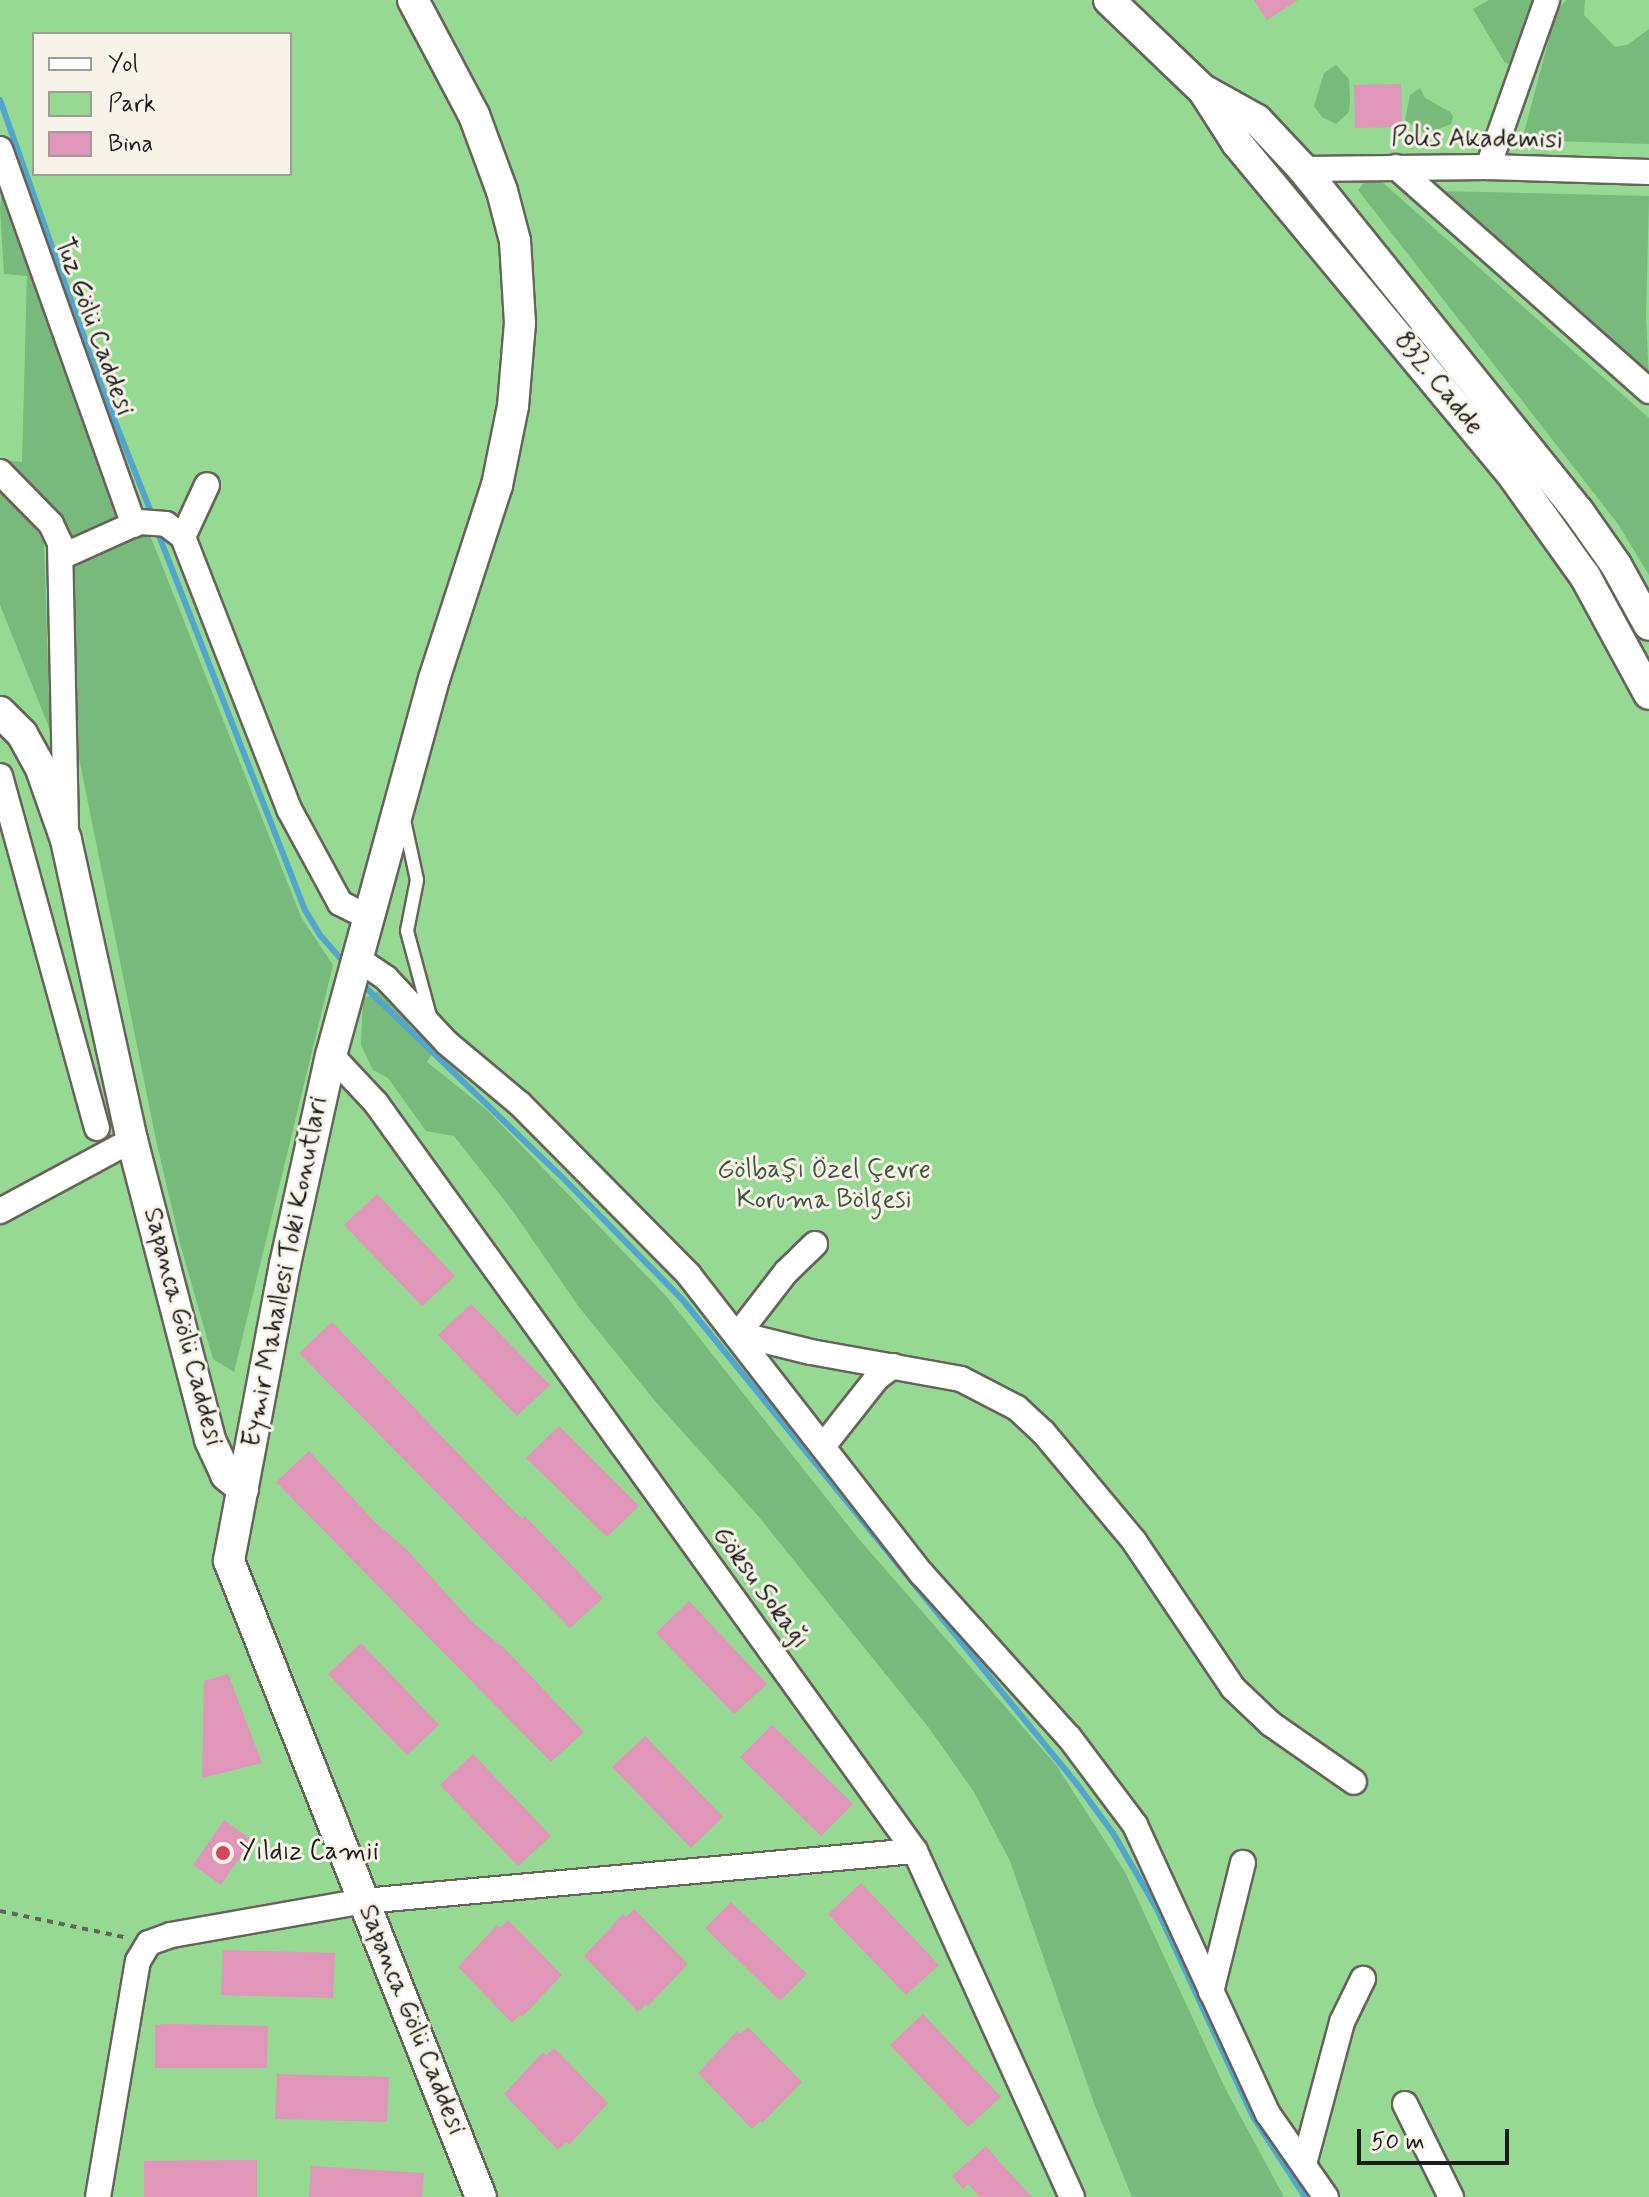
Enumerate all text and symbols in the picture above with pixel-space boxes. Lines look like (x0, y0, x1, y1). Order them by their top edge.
legend (32, 32, 292, 176)
text: Yol (108, 49, 138, 80)
text: Park (108, 89, 156, 120)
street label: Polis Akademisi (1388, 123, 1566, 157)
text: Bina (108, 129, 153, 160)
street label: Tuz Gölü Caddesi (47, 234, 139, 420)
street label: 832. Cadde (1387, 326, 1489, 442)
street label: Eymir Mahallesi Toki Konutlari (238, 1100, 334, 1444)
park label: Gölbaşı Özel Çevre Koruma Bölgesi (717, 1155, 931, 1216)
street label: Sapanca Gölü Caddesi (135, 1205, 229, 1449)
street label: Göksu Sokağı (705, 1521, 815, 1655)
place label: Yıldız Camii (239, 1837, 379, 1869)
marker: Yıldız Camii (214, 1844, 232, 1862)
street label: Sapanca Gölü Caddesi (351, 1901, 471, 2139)
scale bar (1361, 2113, 1513, 2163)
text: 50 m (1371, 2127, 1425, 2158)

